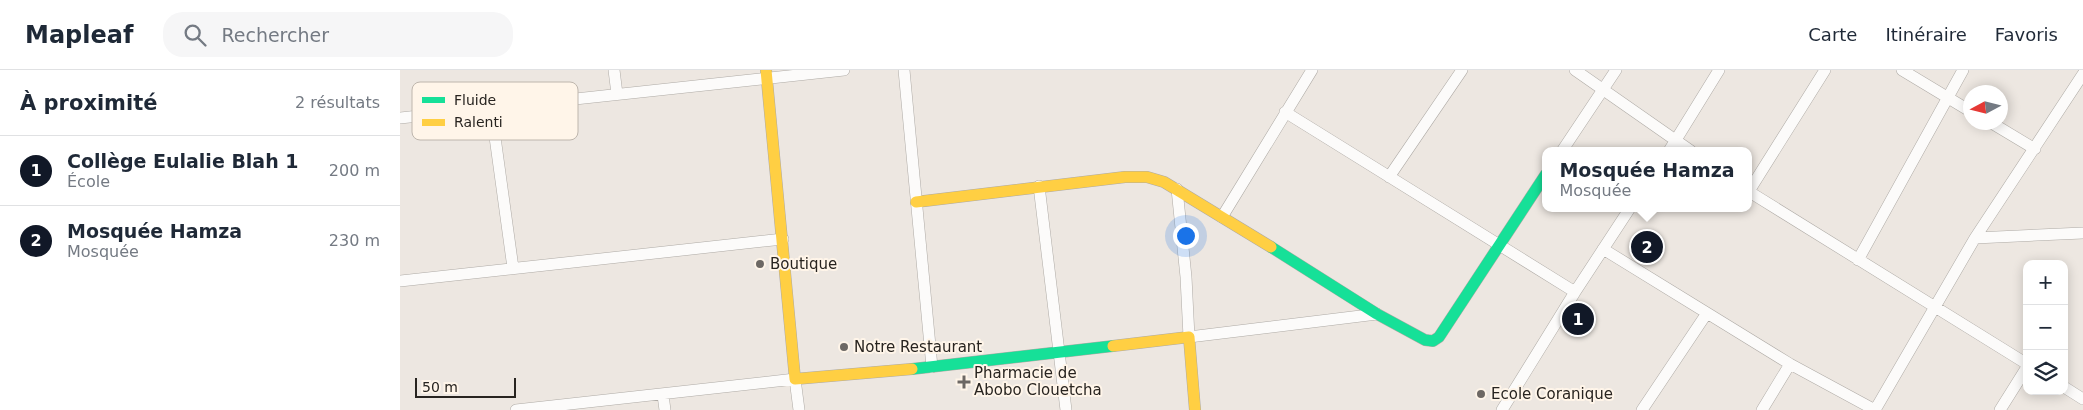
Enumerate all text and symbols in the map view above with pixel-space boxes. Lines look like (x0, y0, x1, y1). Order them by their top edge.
search box (163, 12, 513, 57)
text: Mapleaf (25, 21, 133, 49)
icon: search (181, 21, 209, 49)
text: Rechercher (221, 24, 329, 46)
text: Carte (1808, 24, 1857, 45)
text: Itinéraire (1885, 24, 1967, 45)
text: Favoris (1995, 24, 2058, 45)
legend (412, 82, 578, 140)
north arrow (1963, 85, 2008, 130)
text: À proximité (20, 91, 157, 115)
text: Fluide (454, 92, 496, 108)
text: 2 résultats (295, 93, 380, 112)
text: Ralenti (454, 114, 503, 130)
popup (1542, 147, 1752, 212)
text: Collège Eulalie Blah 1 (67, 150, 299, 172)
text: Mosquée Hamza (1559, 159, 1735, 181)
text: 1 (30, 161, 42, 180)
text: 200 m (329, 161, 380, 180)
text: École (67, 172, 110, 191)
text: Mosquée (1559, 181, 1631, 200)
text: Mosquée Hamza (67, 220, 242, 242)
your location (1173, 223, 1199, 249)
pin: 2 (1631, 228, 1663, 266)
text: 2 (30, 231, 42, 250)
text: 230 m (329, 231, 380, 250)
text: Mosquée (67, 242, 139, 261)
place label: Boutique (770, 255, 837, 273)
marker: Boutique (754, 258, 766, 270)
map controls (2023, 260, 2068, 395)
button: + (2023, 260, 2068, 305)
pin: 1 (1562, 300, 1594, 338)
button: − (2023, 305, 2068, 350)
place label: Notre Restaurant (854, 338, 982, 356)
marker: Notre Restaurant (838, 341, 850, 353)
button: layers (2023, 350, 2068, 395)
place label: Pharmacie de Abobo Clouetcha (974, 364, 1102, 399)
scale bar (415, 375, 516, 398)
marker: Pharmacie de Abobo Clouetcha (958, 376, 970, 388)
text: 50 m (422, 379, 458, 395)
place label: Ecole Coranique (1491, 385, 1613, 403)
marker: Ecole Coranique (1475, 388, 1487, 400)

